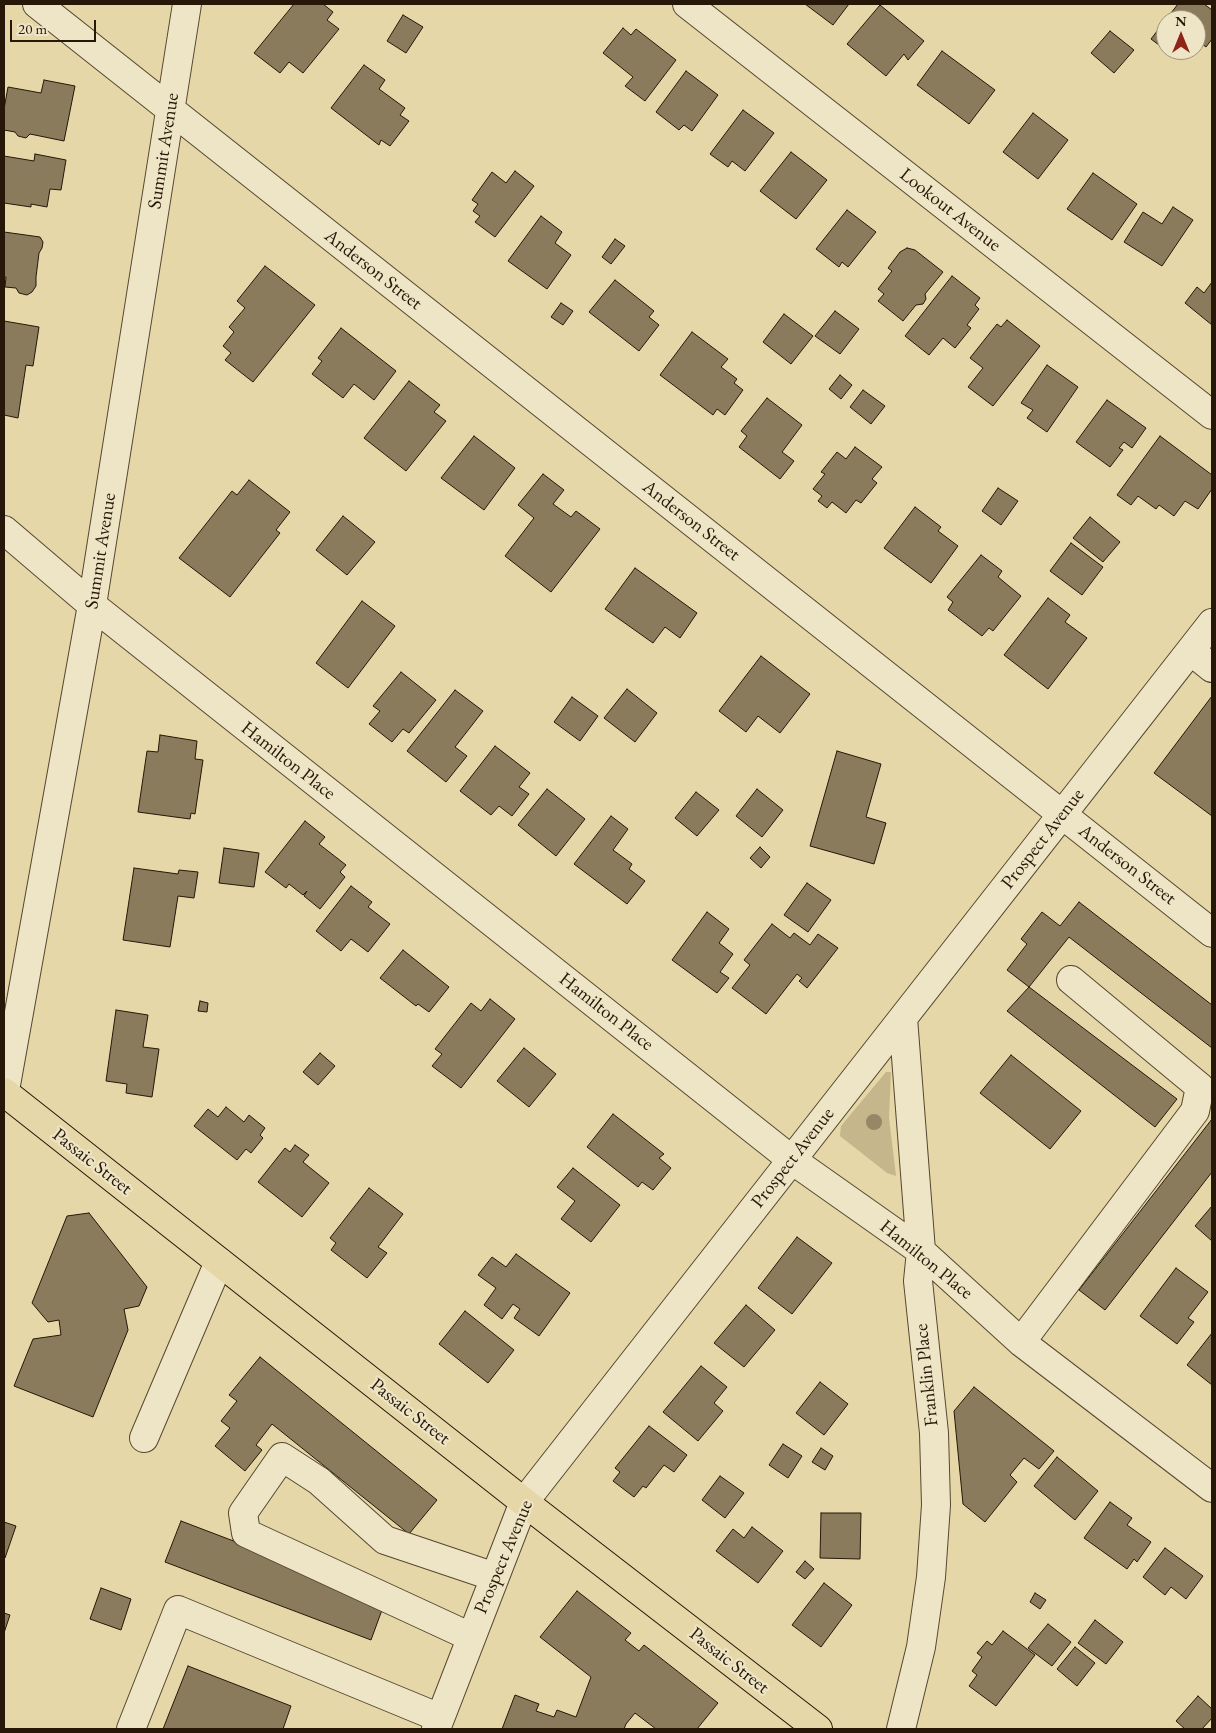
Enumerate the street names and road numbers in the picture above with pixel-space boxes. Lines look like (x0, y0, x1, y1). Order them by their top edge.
street label: Summit Avenue (144, 91, 184, 211)
street label: Lookout Avenue (895, 163, 1005, 257)
street label: Anderson Street (320, 225, 426, 315)
street label: Anderson Street (638, 476, 744, 566)
street label: Summit Avenue (81, 491, 121, 611)
street label: Hamilton Place (236, 717, 340, 805)
street label: Prospect Avenue (997, 784, 1089, 894)
street label: Anderson Street (1074, 820, 1180, 910)
street label: Hamilton Place (554, 968, 658, 1056)
street label: Prospect Avenue (747, 1103, 839, 1213)
street label: Passaic Street (48, 1124, 136, 1200)
street label: Hamilton Place (875, 1215, 977, 1305)
street label: Franklin Place (910, 1323, 944, 1427)
street label: Passaic Street (366, 1374, 454, 1450)
street label: Prospect Avenue (470, 1497, 538, 1617)
street label: Passaic Street (685, 1623, 773, 1699)

